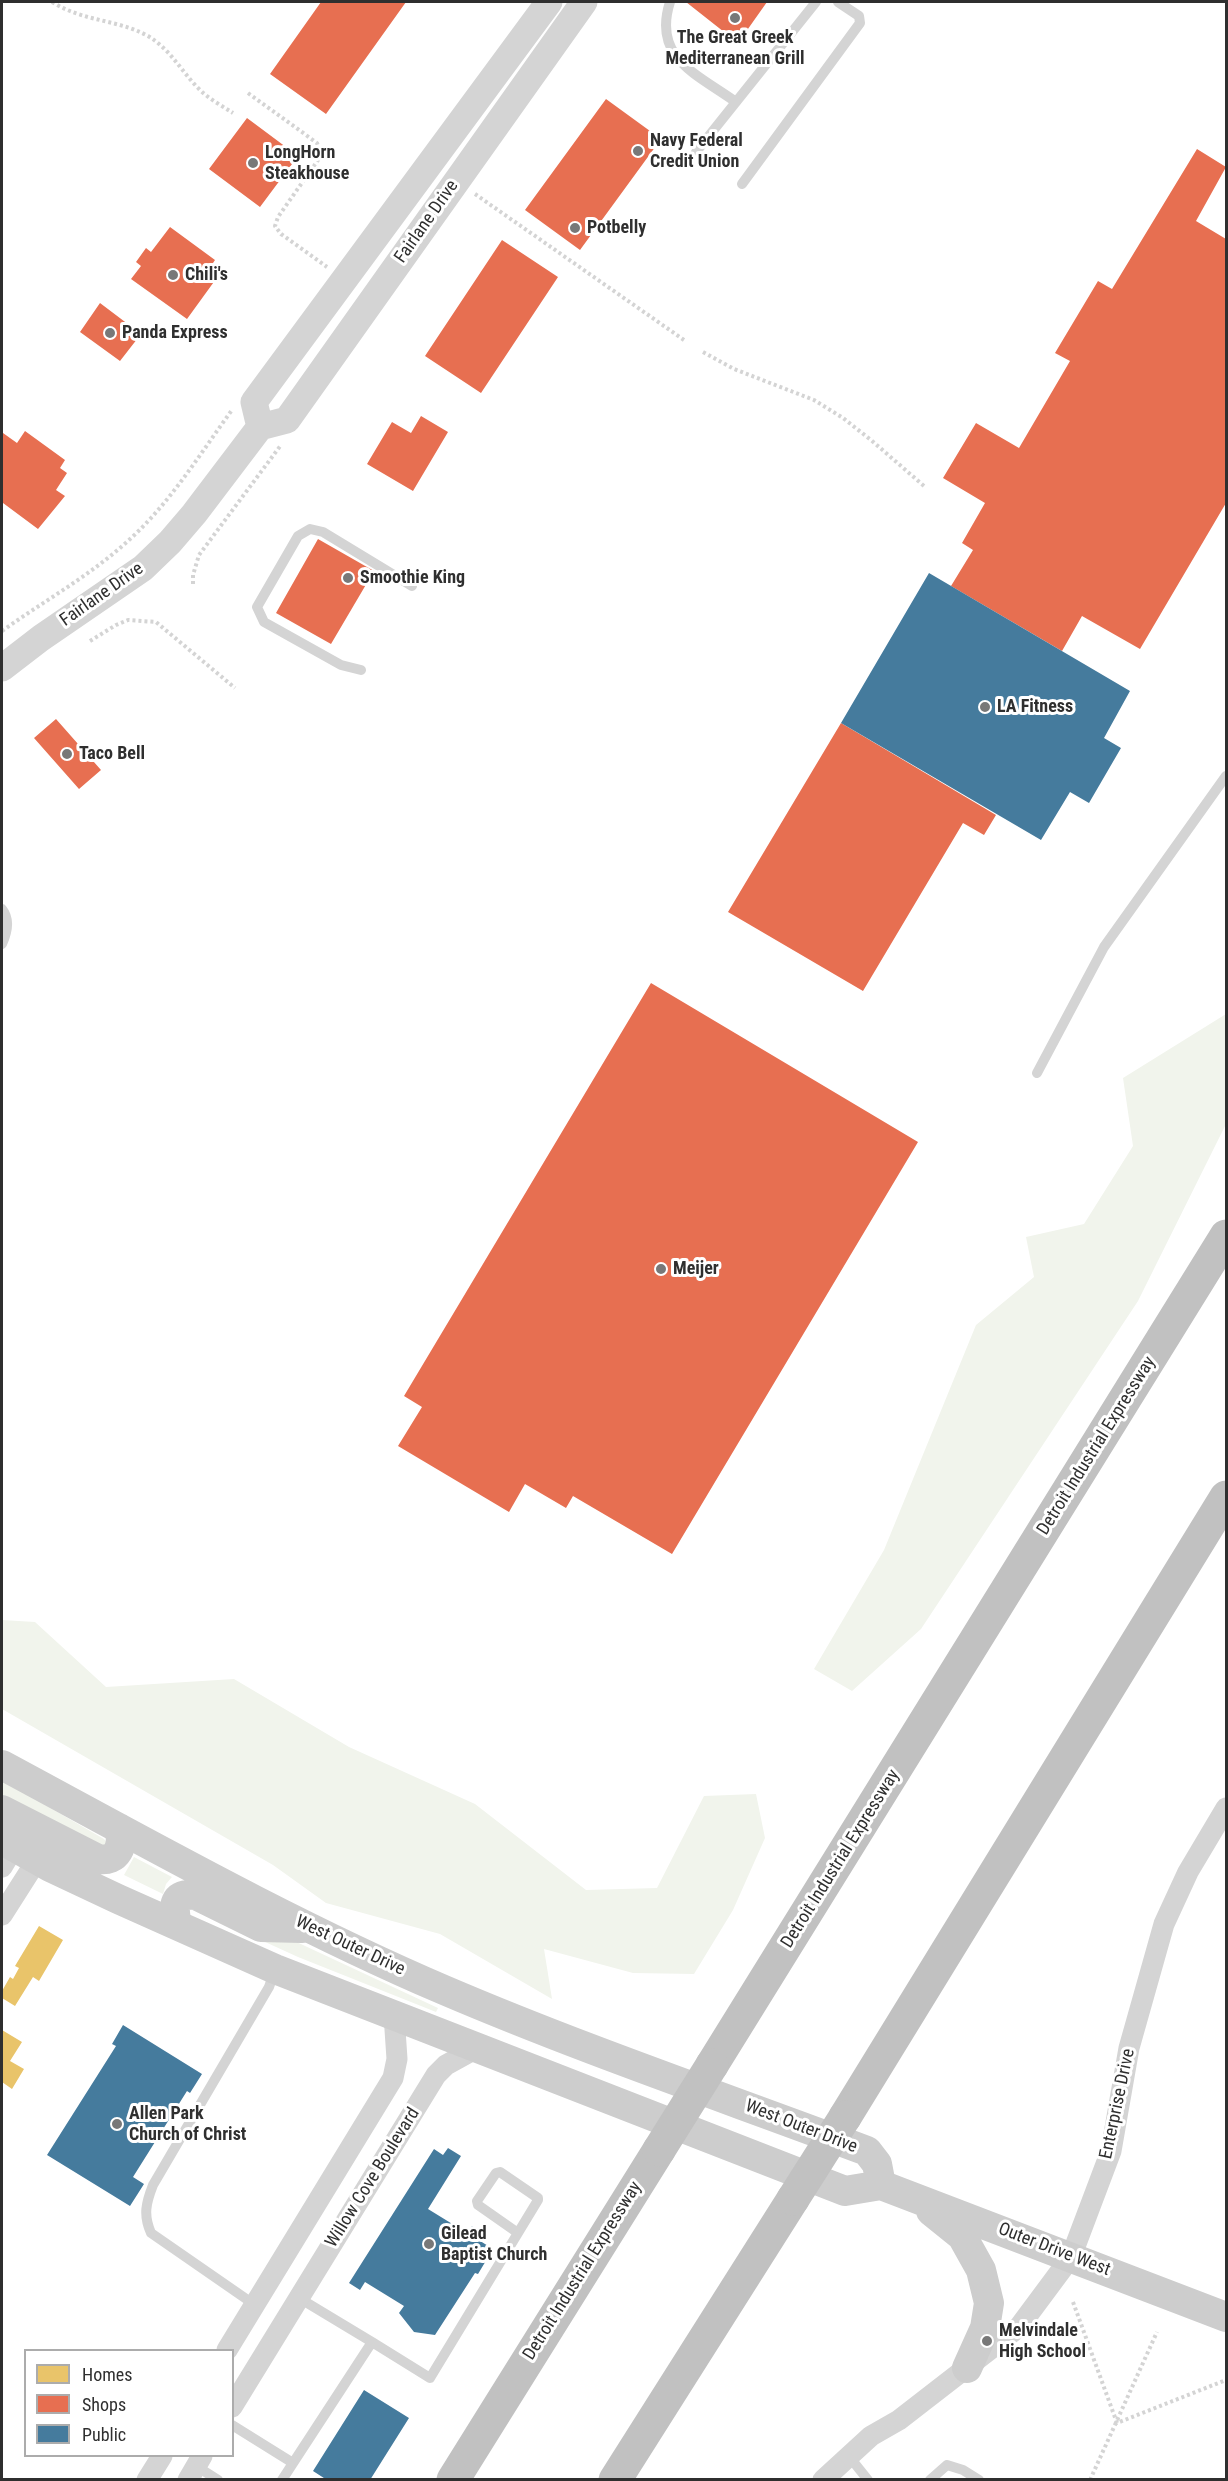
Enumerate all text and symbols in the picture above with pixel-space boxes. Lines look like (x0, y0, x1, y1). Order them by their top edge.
marker: The Great Greek Mediterranean Grill (728, 11, 742, 25)
place label: The Great Greek Mediterranean Grill (665, 27, 805, 70)
place label: Navy Federal Credit Union (650, 130, 743, 172)
place label: LongHorn Steakhouse (265, 142, 349, 184)
marker: Navy Federal Credit Union (631, 144, 645, 158)
marker: LongHorn Steakhouse (246, 156, 260, 170)
street label: Fairlane Drive (390, 176, 464, 268)
place label: Potbelly (587, 217, 646, 239)
marker: Potbelly (568, 221, 582, 235)
place label: Chili's (185, 264, 228, 286)
marker: Chili's (166, 268, 180, 282)
place label: Panda Express (122, 322, 228, 344)
marker: Panda Express (103, 326, 117, 340)
street label: Fairlane Drive (56, 558, 148, 632)
place label: Smoothie King (360, 567, 465, 589)
marker: Smoothie King (341, 571, 355, 585)
place label: LA Fitness (997, 696, 1073, 718)
marker: LA Fitness (978, 700, 992, 714)
place label: Taco Bell (79, 743, 145, 765)
marker: Taco Bell (60, 747, 74, 761)
place label: Meijer (673, 1258, 719, 1280)
marker: Meijer (654, 1262, 668, 1276)
street label: Detroit Industrial Expressway (1033, 1353, 1161, 1539)
street label: Detroit Industrial Expressway (777, 1766, 905, 1952)
street label: West Outer Drive (292, 1911, 408, 1981)
street label: Enterprise Drive (1096, 2047, 1140, 2161)
street label: West Outer Drive (742, 2096, 860, 2158)
place label: Allen Park Church of Christ (129, 2103, 246, 2146)
street label: Willow Cove Boulevard (321, 2104, 425, 2252)
marker: Allen Park Church of Christ (110, 2117, 124, 2131)
street label: Detroit Industrial Expressway (519, 2178, 647, 2364)
street label: Outer Drive West (995, 2219, 1113, 2281)
place label: Gilead Baptist Church (441, 2223, 547, 2266)
marker: Gilead Baptist Church (422, 2237, 436, 2251)
place label: Melvindale High School (999, 2320, 1086, 2362)
marker: Melvindale High School (980, 2334, 994, 2348)
legend (24, 2349, 234, 2457)
text: Homes (82, 2364, 132, 2385)
text: Shops (82, 2394, 126, 2415)
text: Public (82, 2424, 126, 2445)

